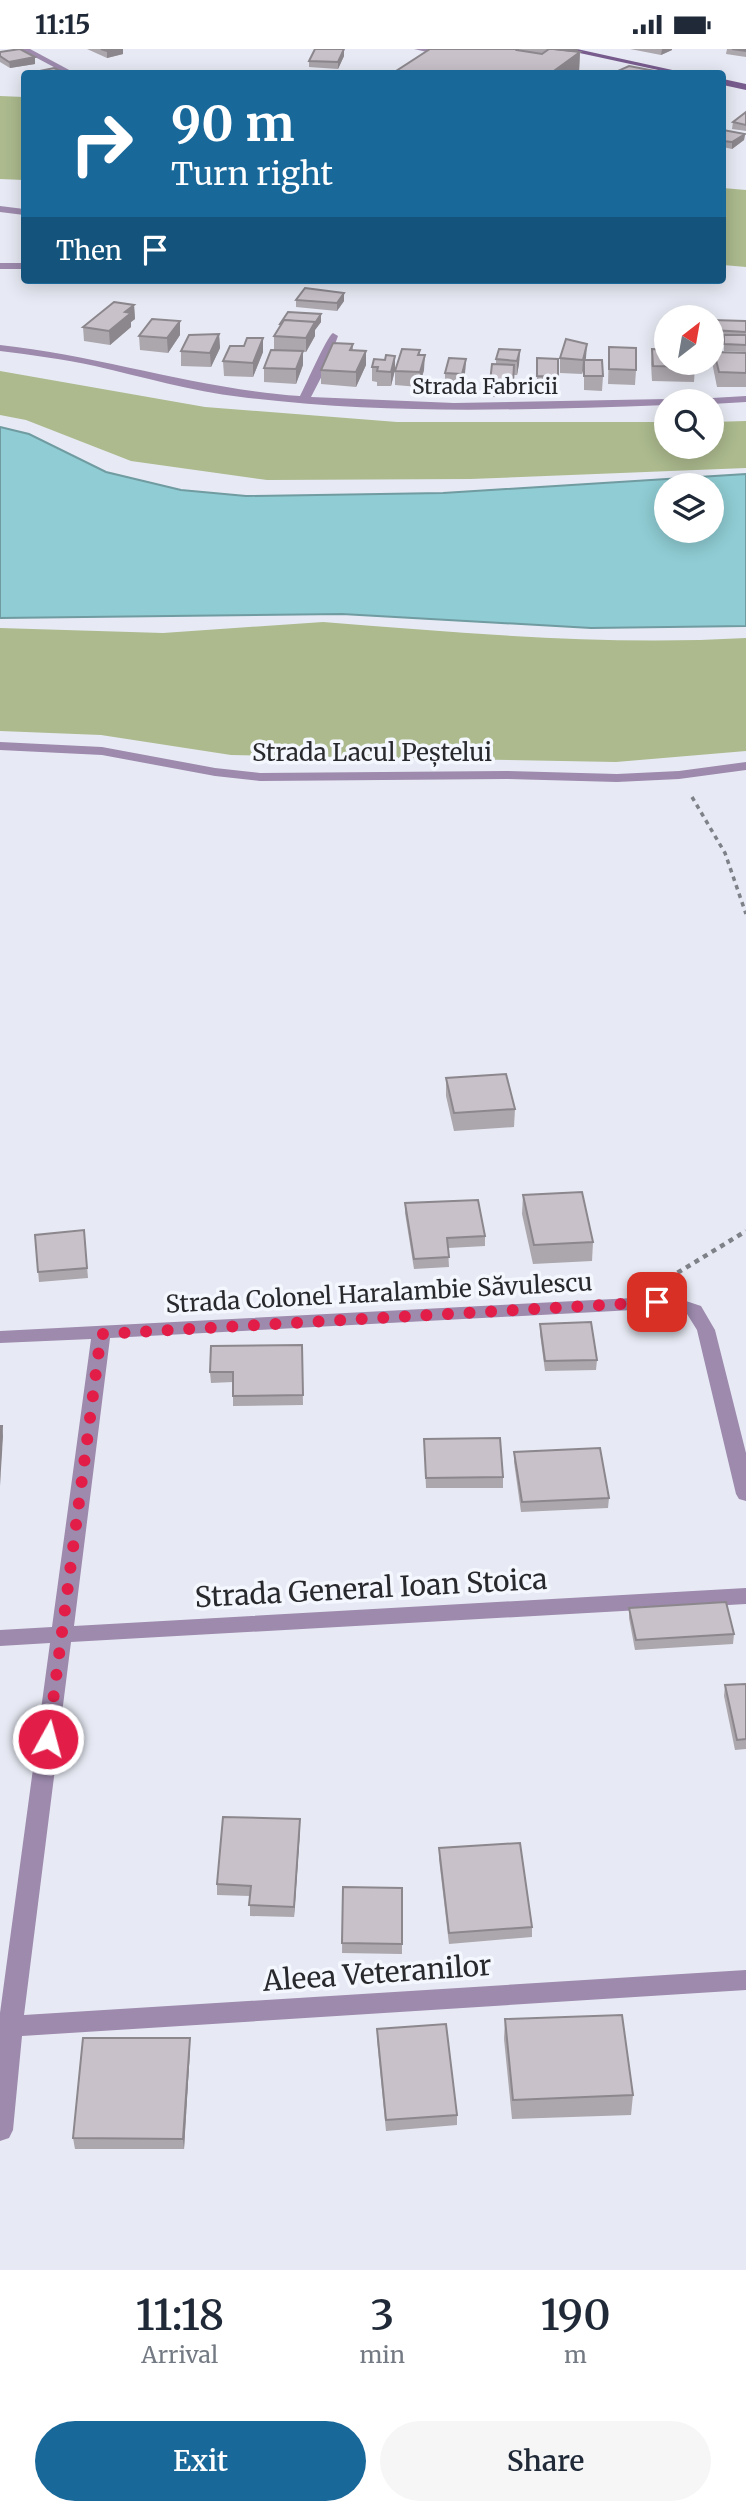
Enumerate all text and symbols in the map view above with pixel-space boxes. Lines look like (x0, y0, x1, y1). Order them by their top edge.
text: 11:15 (35, 8, 91, 41)
text: 90 m (171, 93, 295, 154)
icon: right (56, 98, 147, 189)
text: Turn right (171, 154, 333, 194)
icon: arrive (136, 231, 174, 269)
text: Then (56, 234, 122, 267)
north arrow (654, 305, 724, 375)
map controls (654, 305, 724, 543)
street label: Strada Fabricii (412, 373, 558, 400)
button: search (654, 389, 724, 459)
button: layers (654, 473, 724, 543)
street label: Strada Lacul Peștelui (252, 737, 492, 768)
street label: Strada Colonel Haralambie Săvulescu (165, 1266, 593, 1320)
pin (627, 1272, 687, 1332)
icon: arrive (638, 1283, 676, 1321)
street label: Strada General Ioan Stoica (194, 1561, 548, 1615)
position arrow (11, 1702, 85, 1776)
street label: Aleea Veteranilor (260, 1947, 493, 1999)
text: 11:18 (135, 2289, 224, 2341)
text: 3 (370, 2289, 394, 2341)
text: 190 (540, 2289, 611, 2341)
text: Arrival (141, 2340, 218, 2369)
text: min (360, 2340, 405, 2369)
text: m (564, 2340, 587, 2369)
button: Exit (35, 2421, 366, 2501)
button: Share (380, 2421, 711, 2501)

